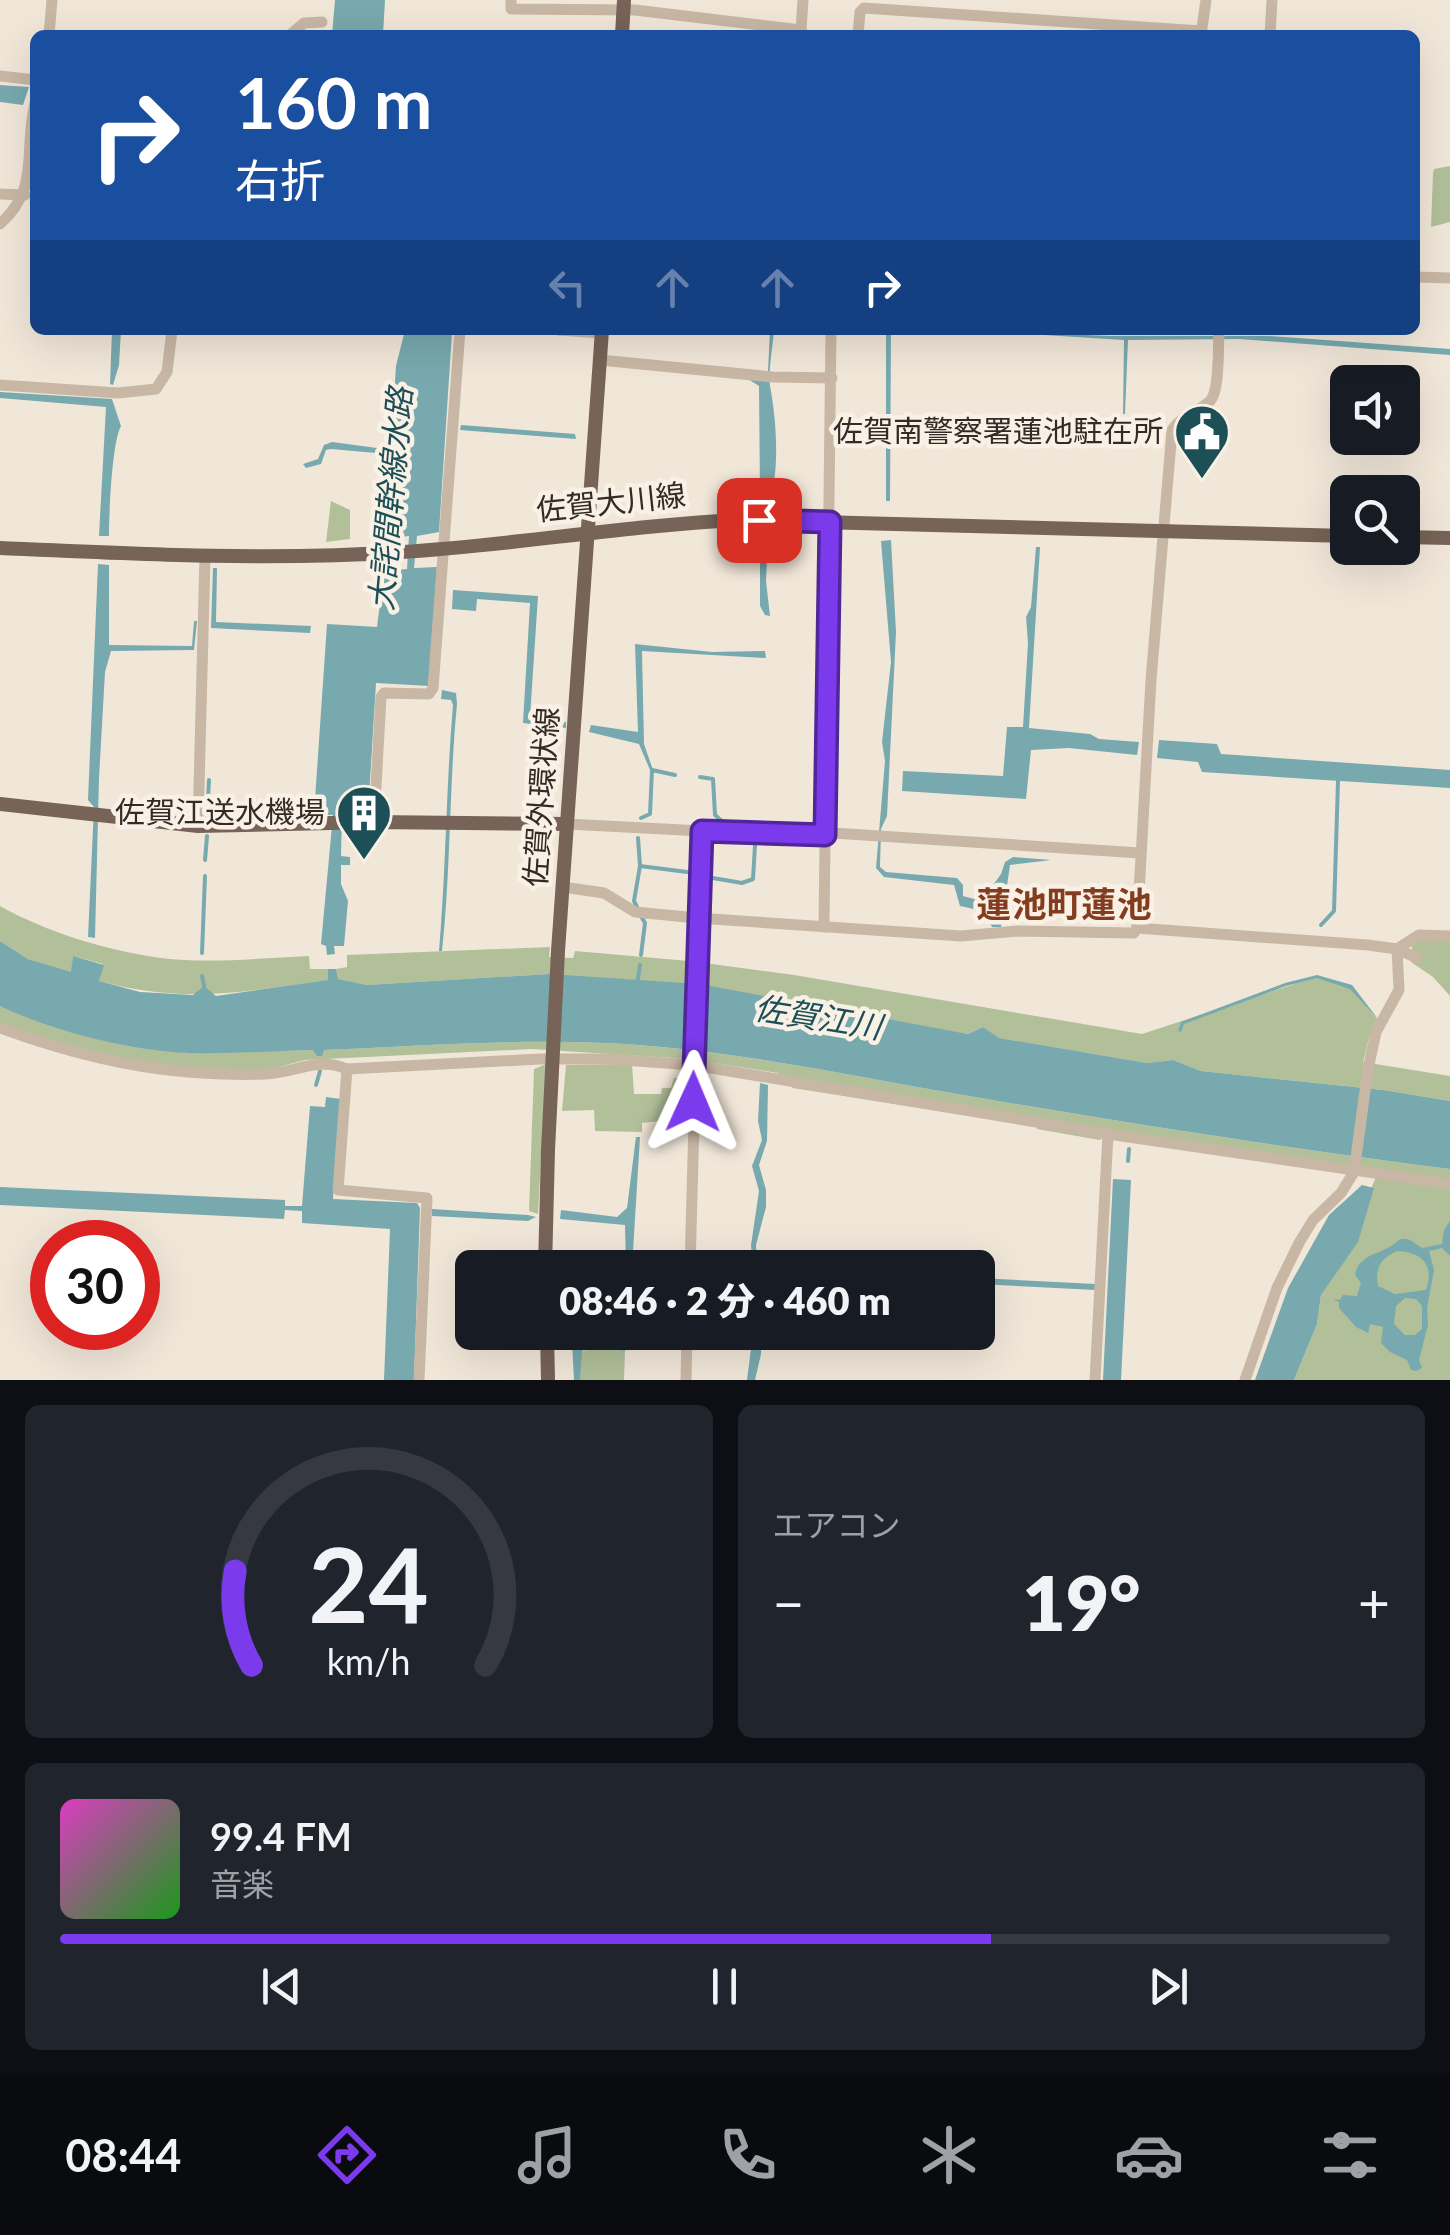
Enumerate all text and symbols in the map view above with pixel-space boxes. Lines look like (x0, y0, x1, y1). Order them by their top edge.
text: 160 m (235, 60, 432, 144)
icon: right (70, 70, 200, 200)
text: 右折 (235, 153, 325, 207)
icon: left (540, 260, 595, 315)
icon: ahead (645, 260, 700, 315)
icon: ahead (750, 260, 805, 315)
icon: right (855, 260, 910, 315)
map controls (1330, 365, 1420, 565)
button: sound (1330, 365, 1420, 455)
water label: 大詫間幹線水路 (360, 383, 419, 612)
public building icon: 佐賀南警察署蓮池駐在所 (1172, 402, 1232, 481)
place label: 佐賀南警察署蓮池駐在所 (833, 412, 1163, 448)
street label: 佐賀大川線 (534, 475, 687, 527)
button: search (1330, 475, 1420, 565)
pin (717, 478, 802, 563)
icon: arrive (732, 493, 787, 548)
street label: 佐賀外環状線 (516, 706, 564, 888)
building icon: 佐賀江送水機場 (334, 783, 394, 862)
place label: 佐賀江送水機場 (115, 793, 325, 829)
district label: 蓮池町蓮池 (976, 882, 1152, 924)
water label: 佐賀江川 (752, 987, 887, 1046)
position arrow (641, 1050, 745, 1154)
speed limit sign: 30 (30, 1220, 160, 1350)
text: 08:46 · 2 分 · 460 m (559, 1277, 891, 1323)
text: エアコン (773, 1505, 901, 1544)
text: 24 (308, 1520, 429, 1645)
text: 19° (1022, 1557, 1140, 1647)
text: − (773, 1569, 804, 1635)
text: + (1358, 1569, 1390, 1635)
text: km/h (327, 1640, 411, 1683)
text: 99.4 FM (210, 1813, 352, 1859)
text: 音楽 (210, 1864, 274, 1903)
icon: previous (254, 1959, 309, 2014)
icon: pause (697, 1959, 752, 2014)
icon: next (1141, 1959, 1196, 2014)
icon: directions (312, 2120, 382, 2190)
icon: music (512, 2120, 582, 2190)
icon: phone (713, 2120, 783, 2190)
icon: climate (914, 2120, 984, 2190)
icon: car (1114, 2120, 1184, 2190)
icon: filters (1315, 2120, 1385, 2190)
text: 08:44 (65, 2128, 181, 2182)

